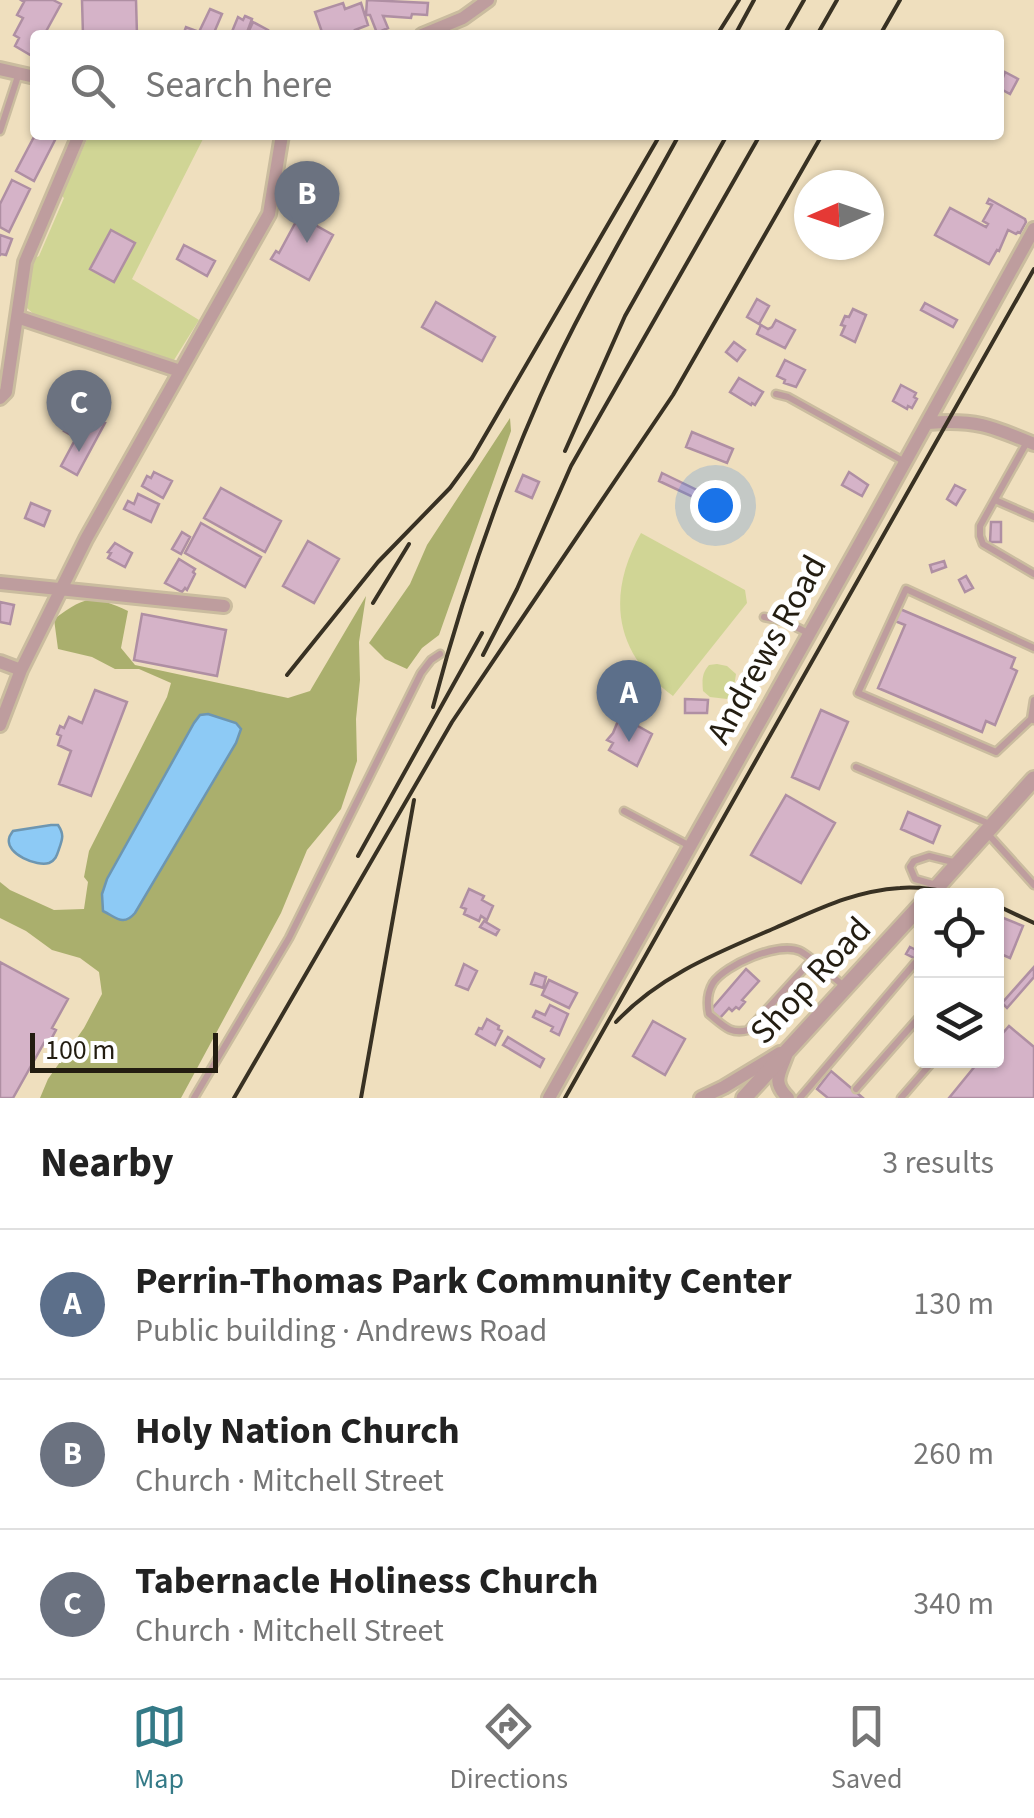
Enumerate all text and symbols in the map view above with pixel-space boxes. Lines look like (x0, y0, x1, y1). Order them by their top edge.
search box (30, 30, 1004, 140)
icon: search (65, 58, 120, 113)
text: Search here (145, 58, 332, 112)
pin: B (274, 160, 340, 243)
north arrow (794, 170, 884, 260)
pin: C (46, 370, 112, 452)
your location (690, 480, 741, 531)
street label: Andrews Road (694, 546, 839, 753)
pin: A (596, 660, 662, 742)
map controls (914, 888, 1004, 1068)
button: locate (914, 888, 1004, 978)
street label: Shop Road (738, 906, 883, 1056)
button: layers (914, 978, 1004, 1068)
scale bar (30, 1028, 218, 1072)
text: 100 m (45, 1030, 116, 1070)
text: Nearby (40, 1133, 174, 1193)
text: 3 results (882, 1140, 994, 1186)
text: Perrin-Thomas Park Community Center (135, 1254, 792, 1308)
text: A (63, 1281, 82, 1327)
text: 130 m (913, 1281, 994, 1327)
text: Public building · Andrews Road (135, 1308, 547, 1354)
text: Holy Nation Church (135, 1404, 460, 1458)
text: B (63, 1431, 82, 1477)
text: 260 m (913, 1431, 994, 1477)
text: Church · Mitchell Street (135, 1458, 444, 1504)
text: Tabernacle Holiness Church (135, 1554, 598, 1608)
text: C (63, 1581, 82, 1627)
text: 340 m (913, 1581, 994, 1627)
text: Church · Mitchell Street (135, 1608, 444, 1654)
tab: Map (132, 1699, 187, 1799)
tab: Directions (450, 1699, 568, 1799)
tab: Saved (831, 1699, 902, 1799)

